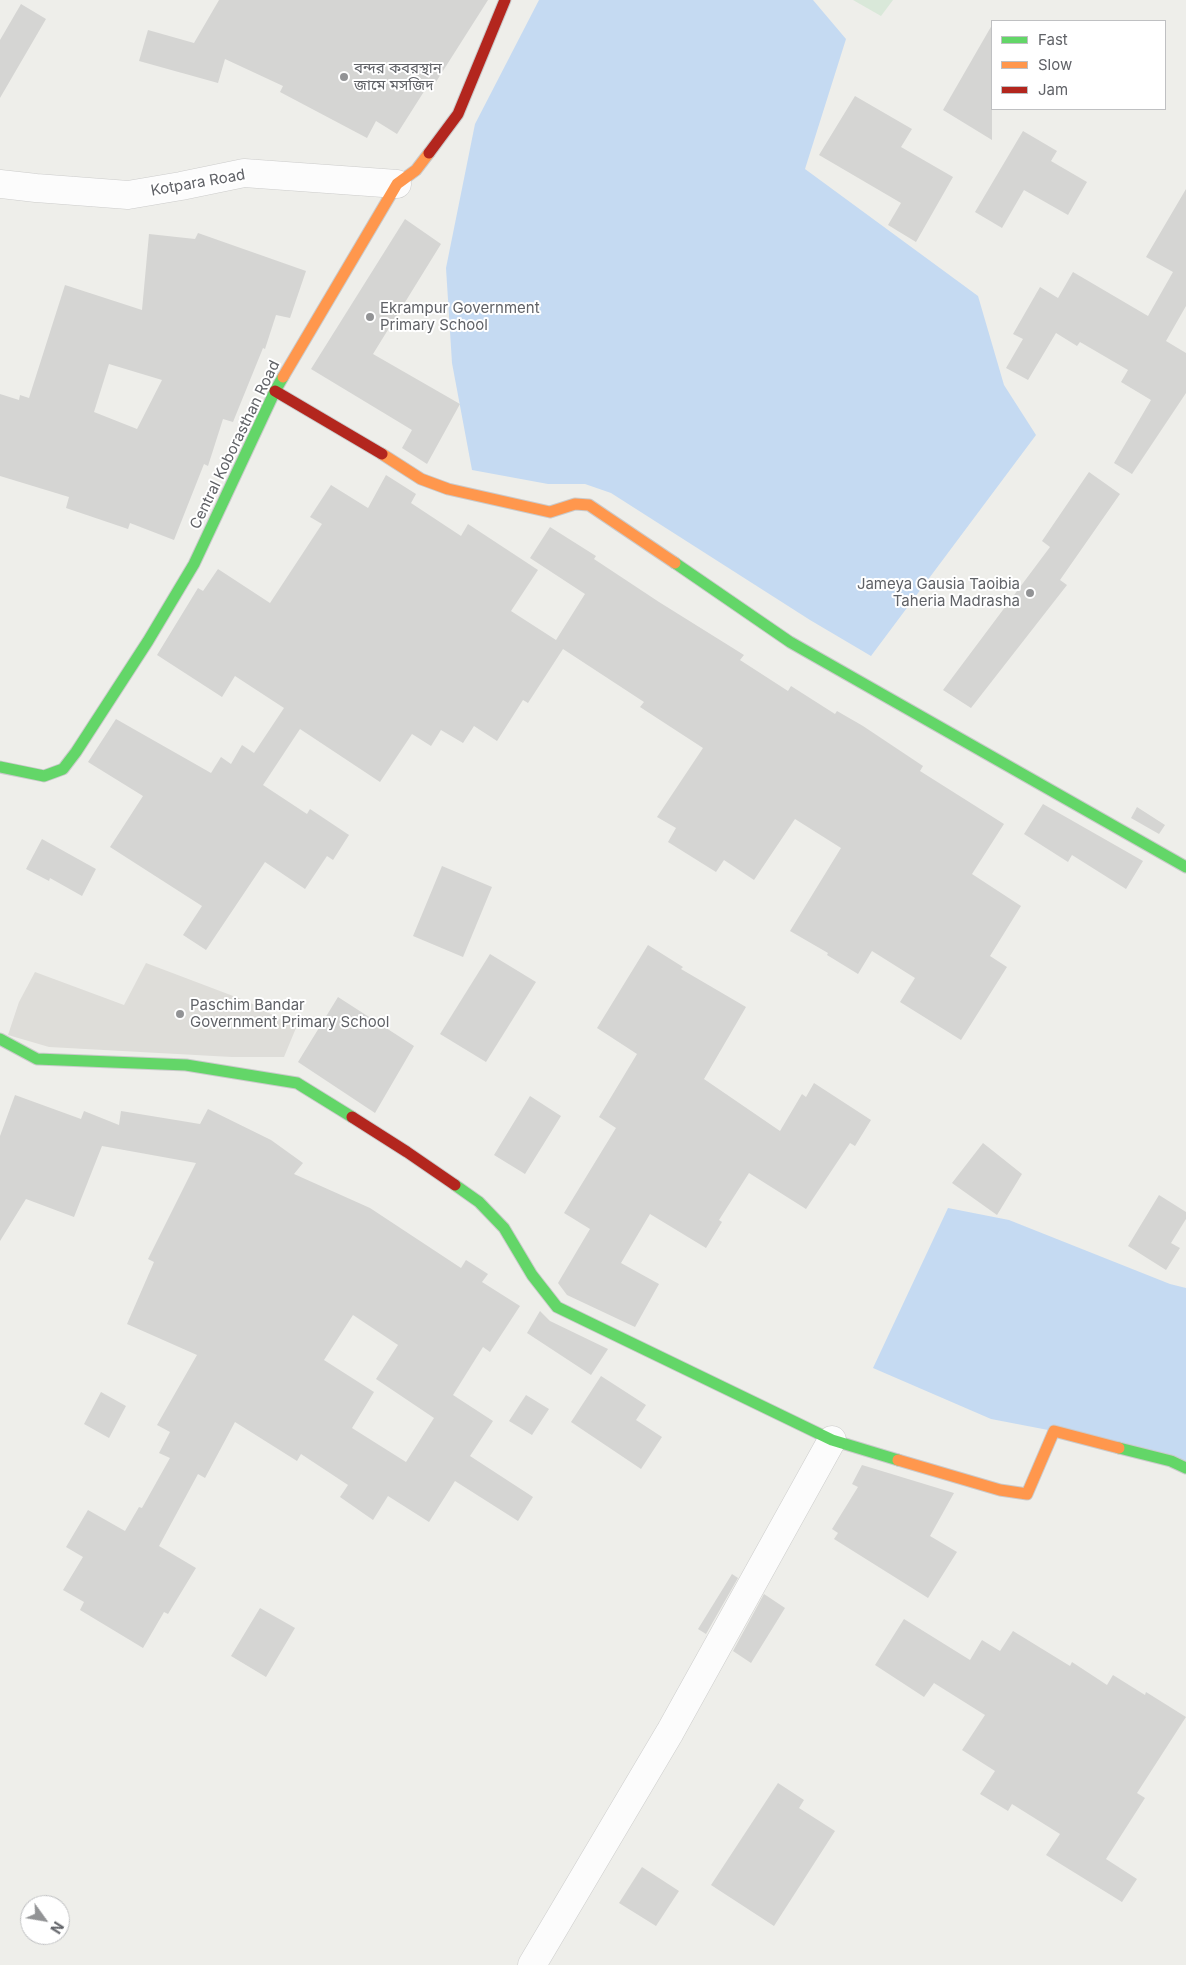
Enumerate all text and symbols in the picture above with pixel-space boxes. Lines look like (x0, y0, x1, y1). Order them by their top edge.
legend (991, 20, 1166, 110)
text: Fast (1038, 30, 1068, 49)
text: Slow (1038, 55, 1072, 74)
place label: বন্দর কবরস্থান জামে মসজিদ (354, 59, 442, 94)
marker: বন্দর কবরস্থান জামে মসজিদ (338, 71, 350, 83)
text: Jam (1038, 80, 1068, 99)
street label: Kotpara Road (149, 166, 247, 200)
place label: Ekrampur Government Primary School (380, 299, 540, 334)
marker: Ekrampur Government Primary School (364, 311, 376, 323)
street label: Central Koborasthan Road (186, 358, 284, 532)
place label: Jameya Gausia Taoibia Taheria Madrasha (857, 575, 1020, 610)
marker: Jameya Gausia Taoibia Taheria Madrasha (1024, 587, 1036, 599)
place label: Paschim Bandar Government Primary School (190, 996, 389, 1031)
marker: Paschim Bandar Government Primary School (174, 1008, 186, 1020)
north arrow (20, 1895, 70, 1945)
text: N (47, 1919, 67, 1937)

